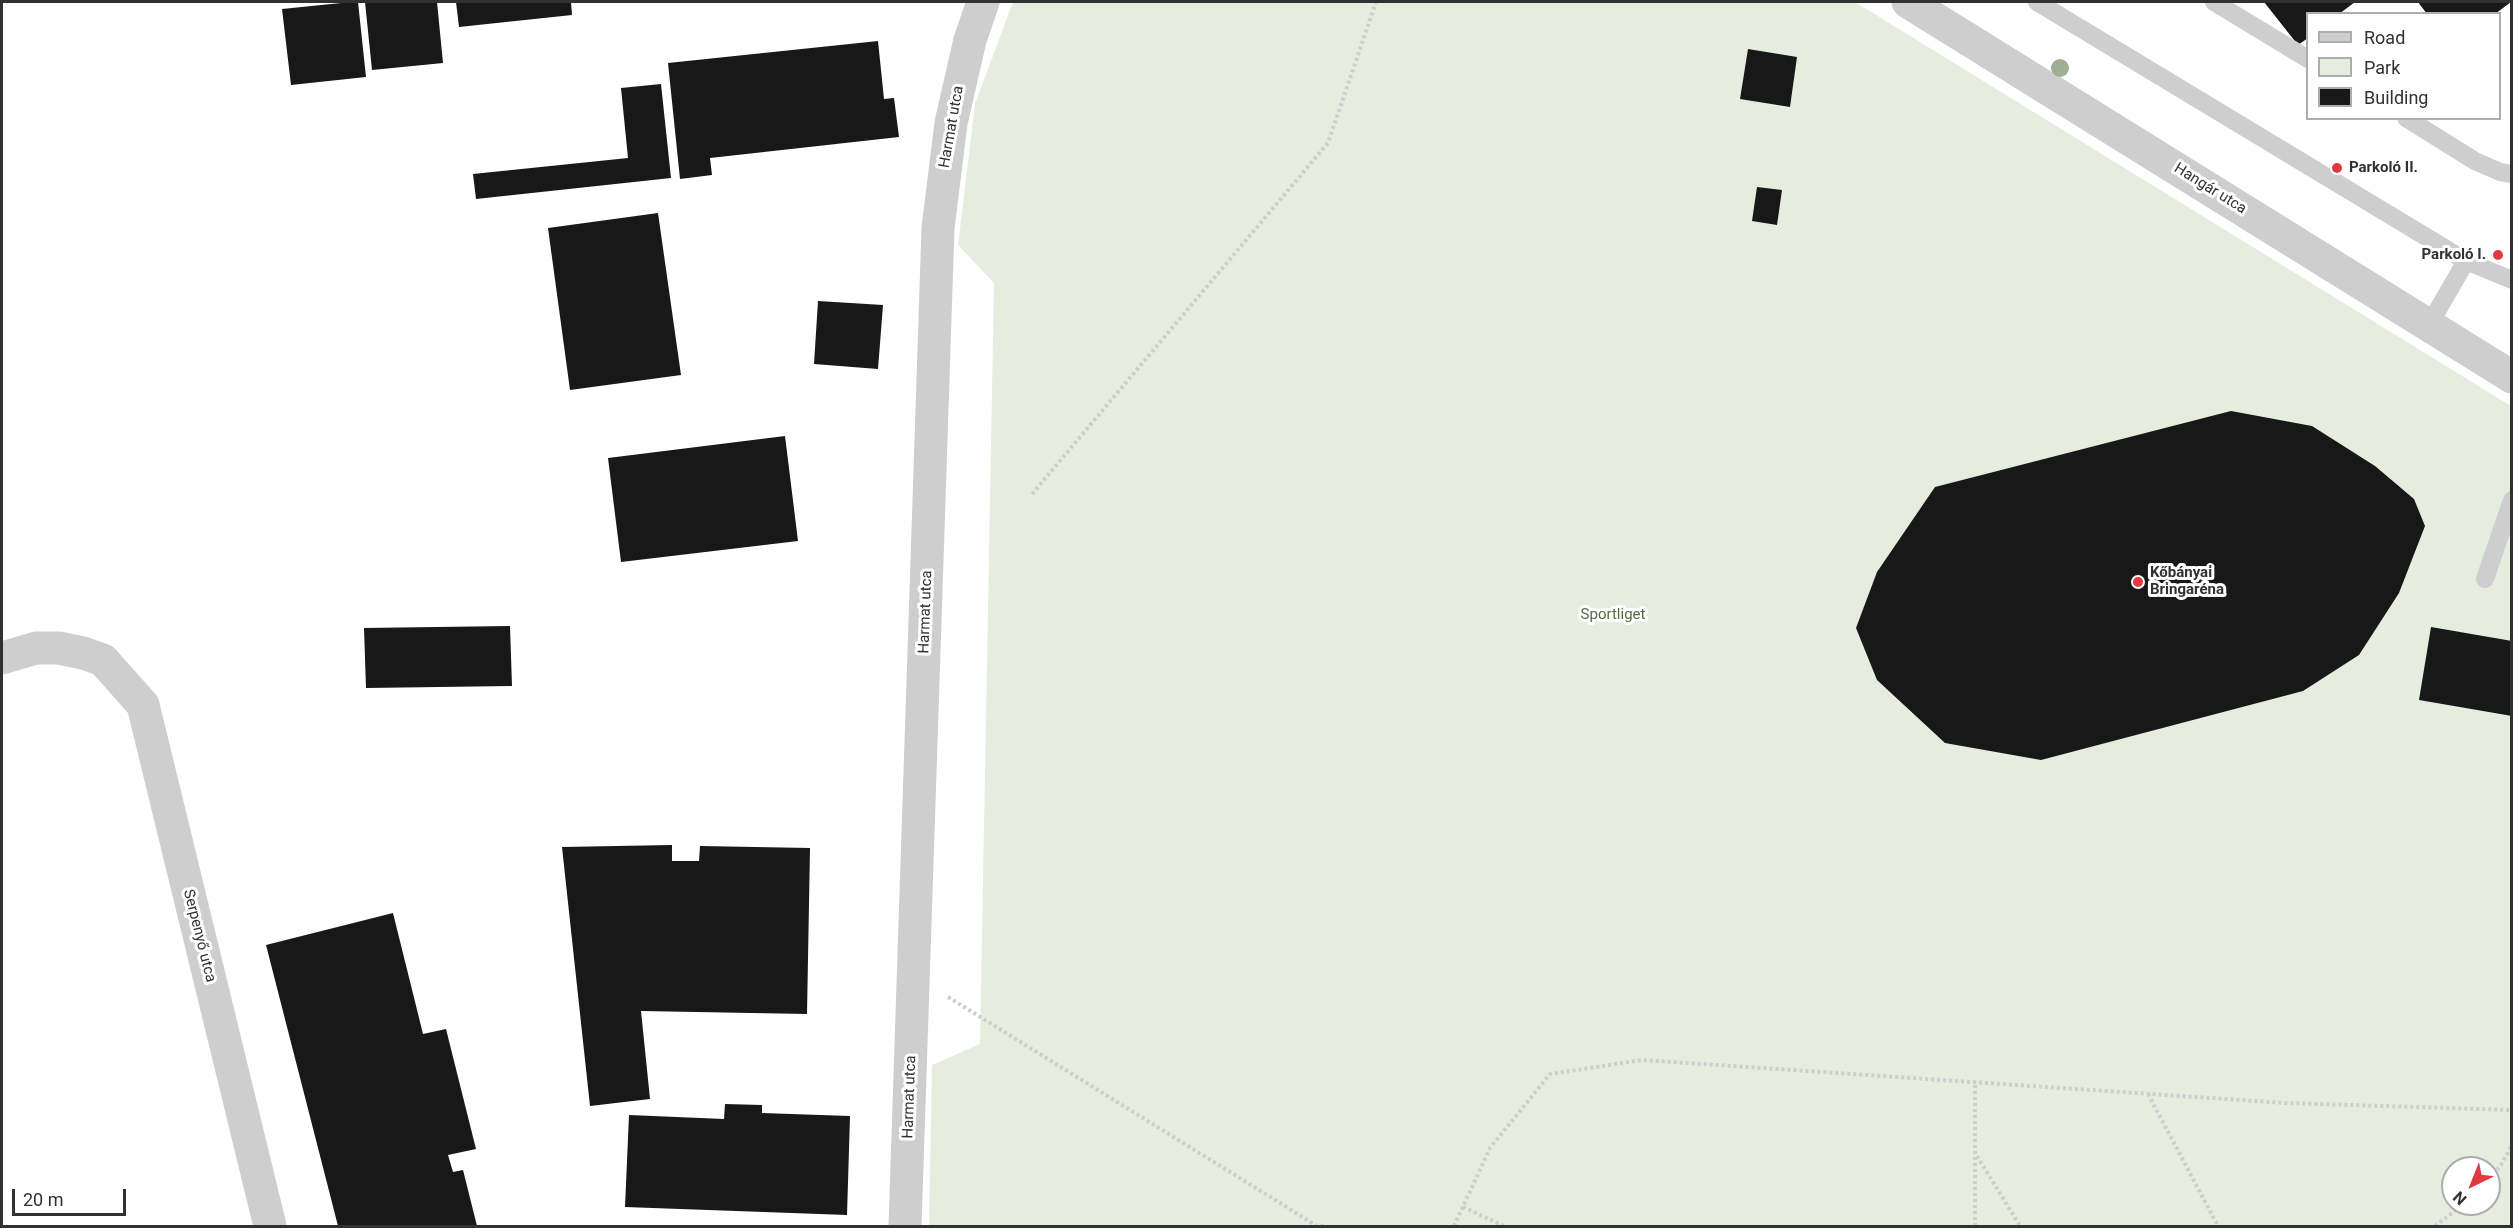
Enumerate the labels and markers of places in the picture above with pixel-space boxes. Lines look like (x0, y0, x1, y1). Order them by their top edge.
place label: Parkoló II. (2349, 159, 2418, 177)
marker: Parkoló II. (2330, 161, 2344, 175)
place label: Parkoló I. (2422, 246, 2486, 264)
marker: Parkoló I. (2491, 248, 2505, 262)
place label: Kőbányai Bringaréna (2150, 564, 2224, 599)
marker: Kőbányai Bringaréna (2131, 575, 2145, 589)

